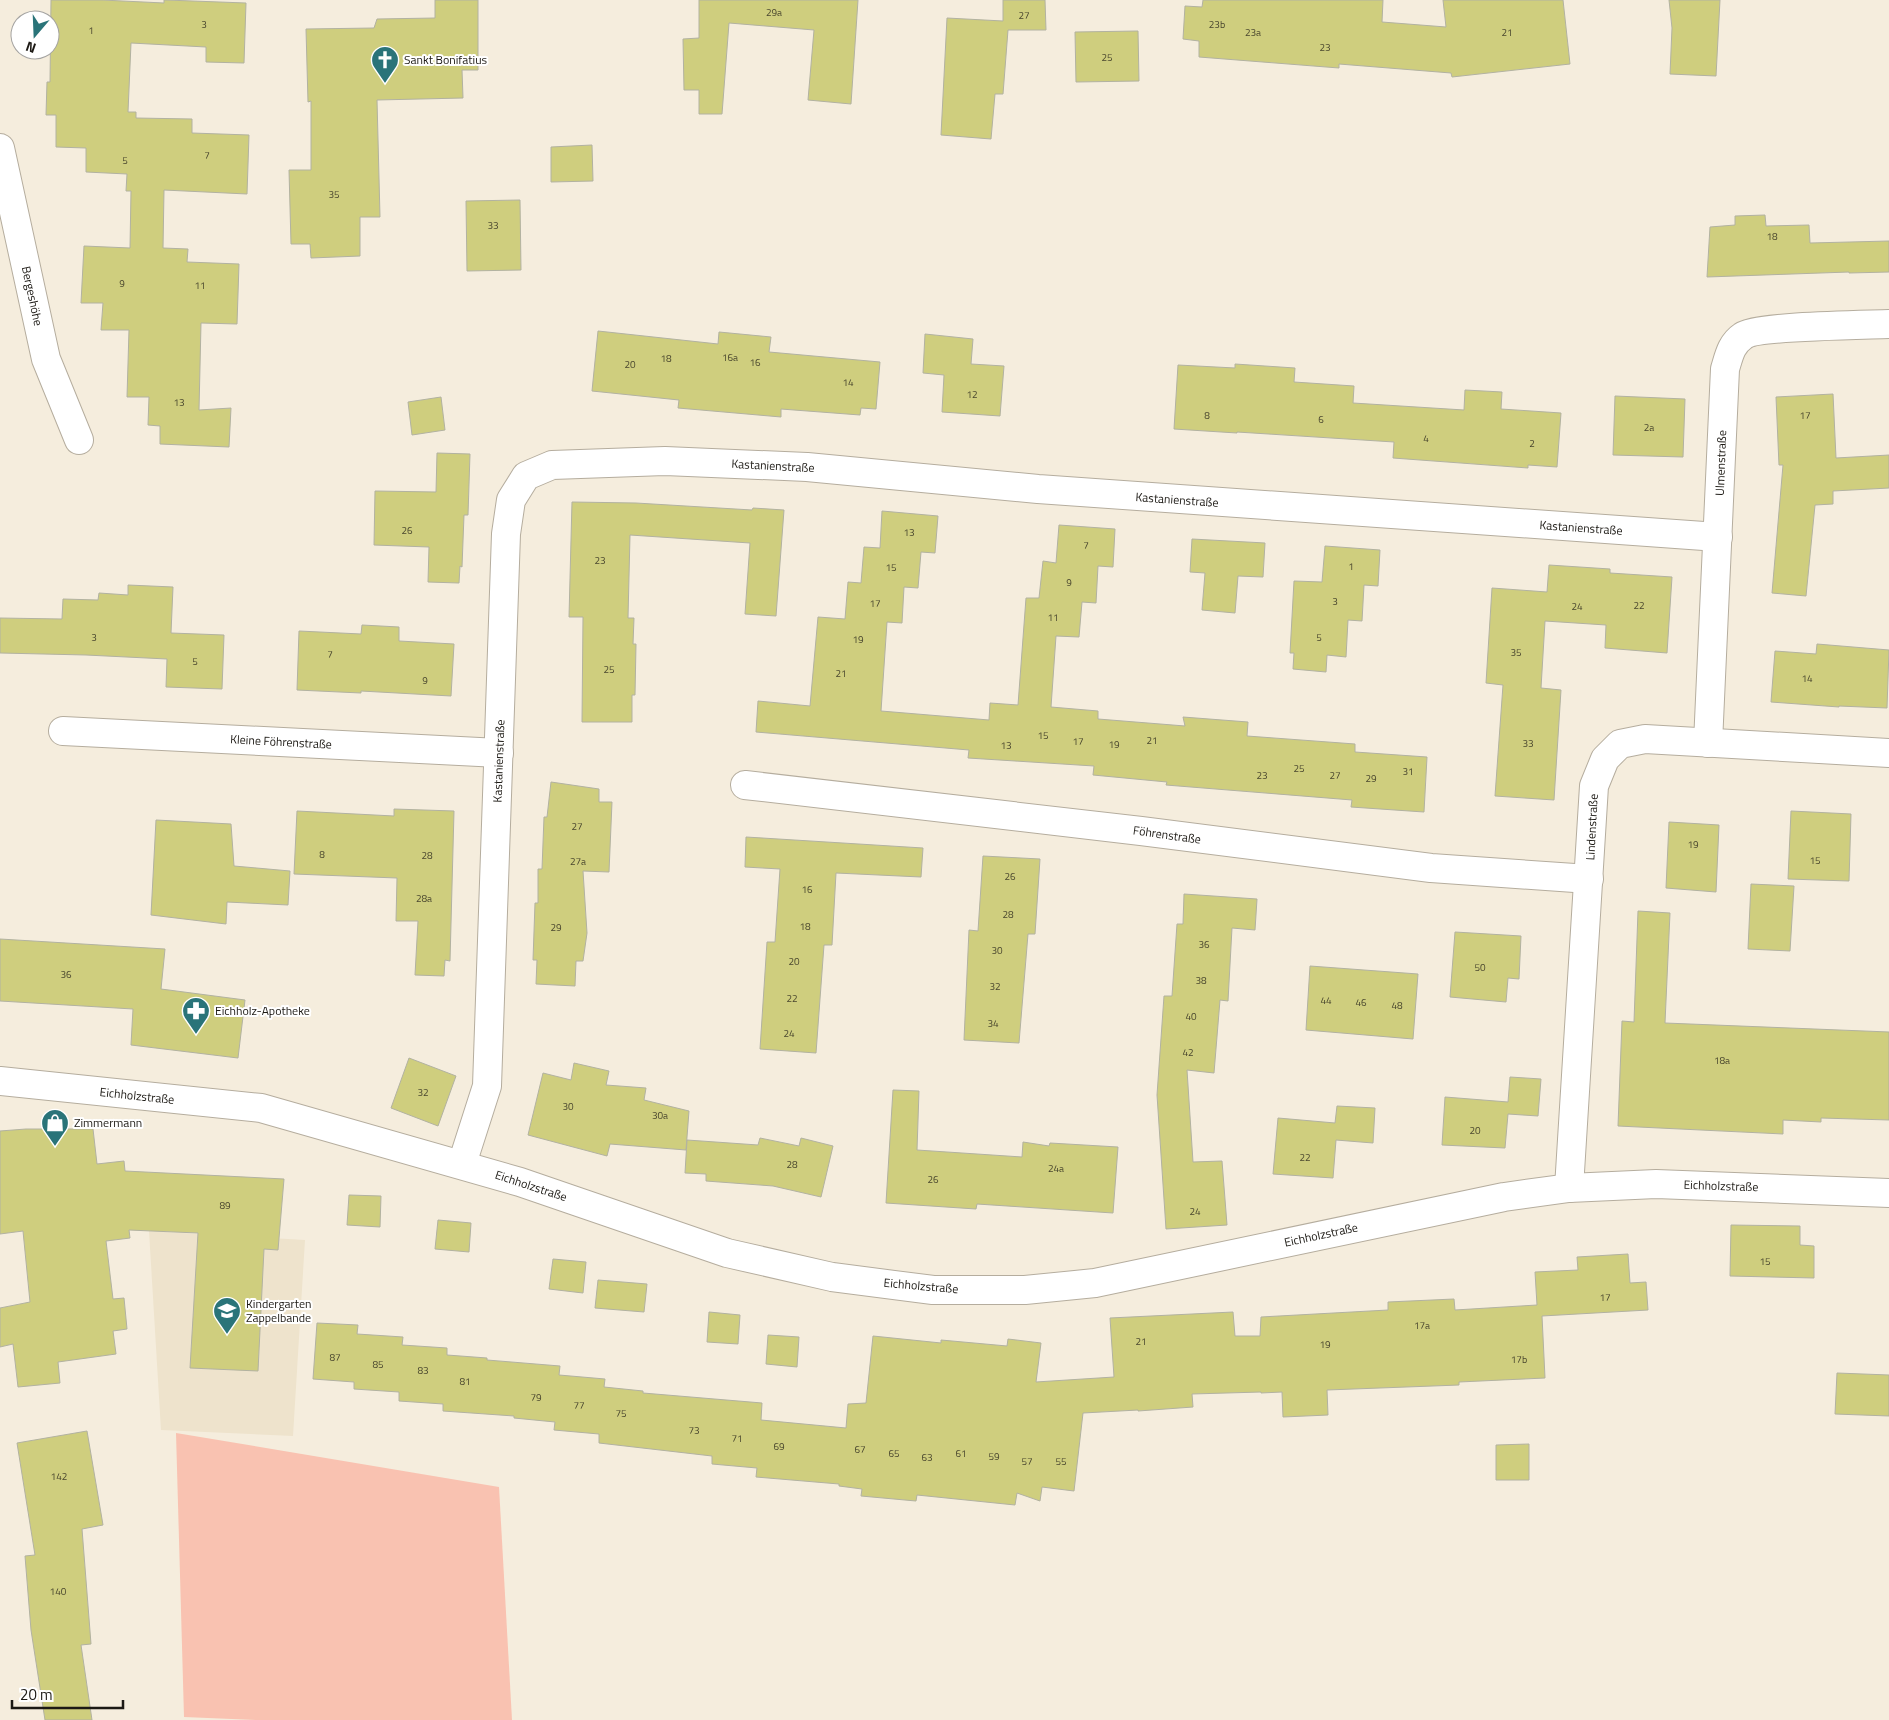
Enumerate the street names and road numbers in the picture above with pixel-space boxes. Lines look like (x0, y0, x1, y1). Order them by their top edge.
street label: Bergeshöhe (17, 264, 48, 328)
street label: Ulmenstraße (1710, 430, 1731, 496)
street label: Kastanienstraße (731, 454, 815, 477)
street label: Kastanienstraße (1135, 487, 1219, 512)
street label: Kastanienstraße (1539, 515, 1623, 540)
street label: Kastanienstraße (488, 719, 509, 803)
street label: Kleine Föhrenstraße (230, 729, 332, 754)
street label: Lindenstraße (1580, 793, 1603, 861)
street label: Föhrenstraße (1132, 820, 1202, 849)
street label: Eichholzstraße (99, 1082, 175, 1109)
street label: Eichholzstraße (493, 1165, 570, 1206)
street label: Eichholzstraße (1683, 1175, 1759, 1196)
street label: Eichholzstraße (1282, 1217, 1359, 1252)
street label: Eichholzstraße (883, 1273, 959, 1298)

